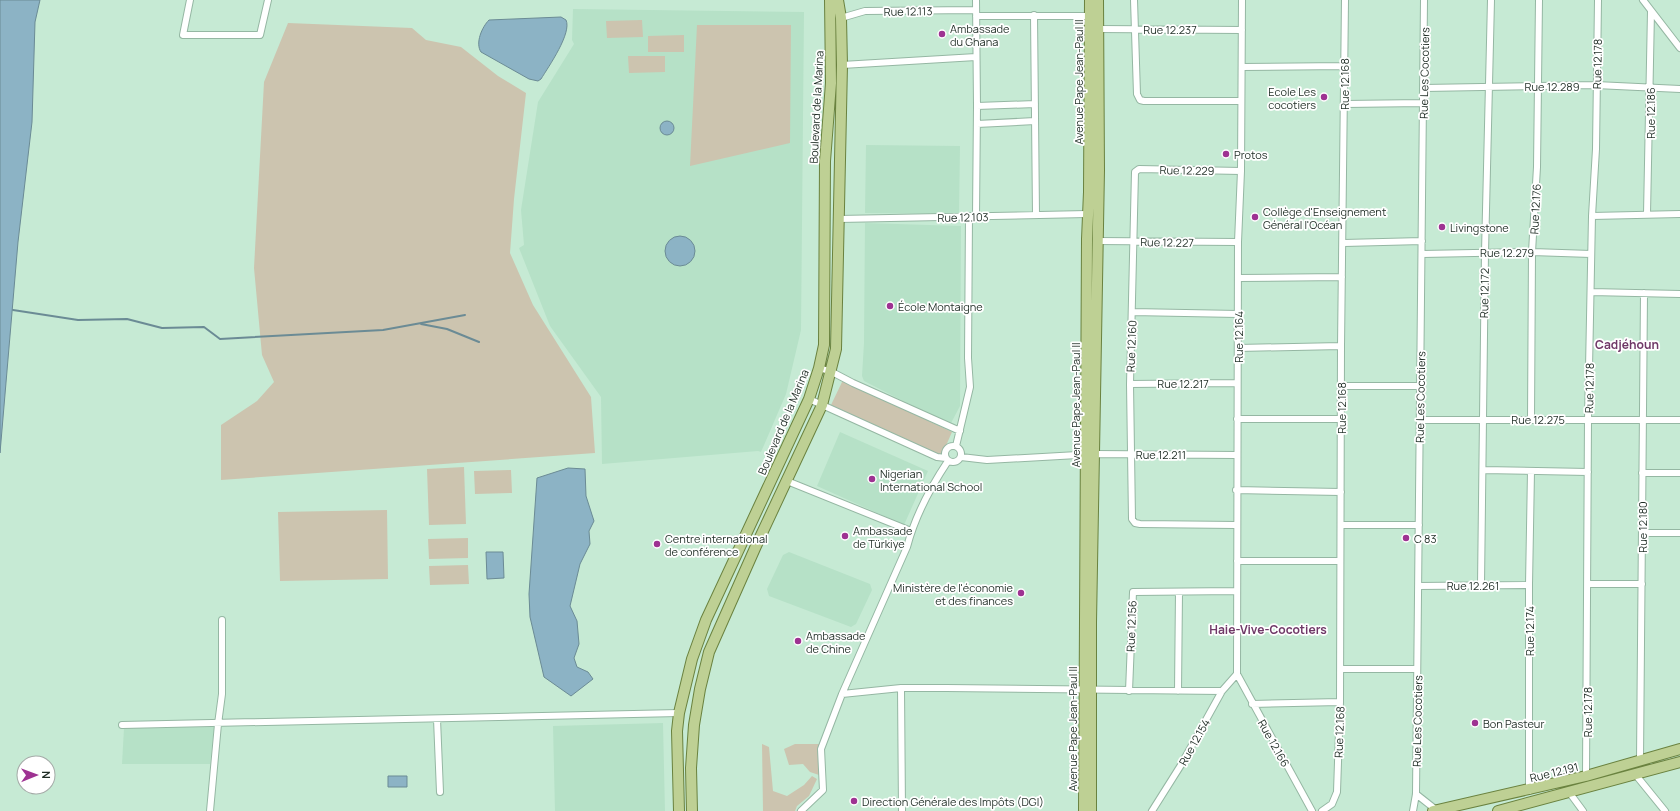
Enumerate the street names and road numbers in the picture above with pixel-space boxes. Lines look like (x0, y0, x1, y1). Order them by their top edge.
street label: Rue 12.113 (883, 3, 933, 19)
street label: Avenue Pape Jean-Paul II (1071, 19, 1086, 145)
street label: Rue 12.237 (1143, 22, 1197, 37)
street label: Rue Les Cocotiers (1416, 27, 1432, 119)
street label: Rue 12.178 (1589, 39, 1605, 89)
street label: Boulevard de la Marina (806, 50, 826, 164)
street label: Rue 12.168 (1337, 58, 1352, 110)
street label: Rue 12.289 (1525, 79, 1580, 94)
street label: Rue 12.186 (1643, 87, 1658, 139)
street label: Rue 12.229 (1159, 162, 1215, 178)
street label: Rue 12.176 (1526, 183, 1544, 235)
street label: Rue 12.103 (937, 209, 989, 225)
street label: Rue 12.227 (1140, 234, 1194, 250)
street label: Rue 12.279 (1480, 245, 1534, 260)
street label: Rue 12.172 (1476, 268, 1492, 318)
street label: Rue 12.164 (1231, 311, 1246, 363)
street label: Rue 12.160 (1123, 320, 1139, 372)
street label: Avenue Pape Jean-Paul II (1068, 342, 1083, 468)
street label: Rue Les Cocotiers (1412, 351, 1428, 443)
street label: Rue 12.178 (1581, 363, 1597, 413)
street label: Boulevard de la Marina (754, 367, 812, 477)
street label: Rue 12.217 (1157, 376, 1209, 391)
street label: Rue 12.168 (1334, 382, 1349, 434)
street label: Rue 12.275 (1511, 412, 1565, 427)
street label: Rue 12.211 (1136, 447, 1186, 462)
street label: Rue 12.180 (1635, 501, 1650, 553)
street label: Rue 12.261 (1447, 578, 1499, 593)
street label: Rue 12.156 (1123, 600, 1139, 652)
street label: Rue 12.174 (1522, 606, 1537, 656)
street label: Avenue Pape Jean-Paul II (1065, 666, 1080, 792)
street label: Rue Les Cocotiers (1409, 675, 1425, 767)
street label: Rue 12.178 (1580, 687, 1595, 737)
street label: Rue 12.168 (1331, 706, 1347, 758)
street label: Rue 12.154 (1175, 716, 1213, 768)
street label: Rue 12.166 (1255, 717, 1293, 770)
street label: Rue 12.191 (1528, 759, 1580, 785)

